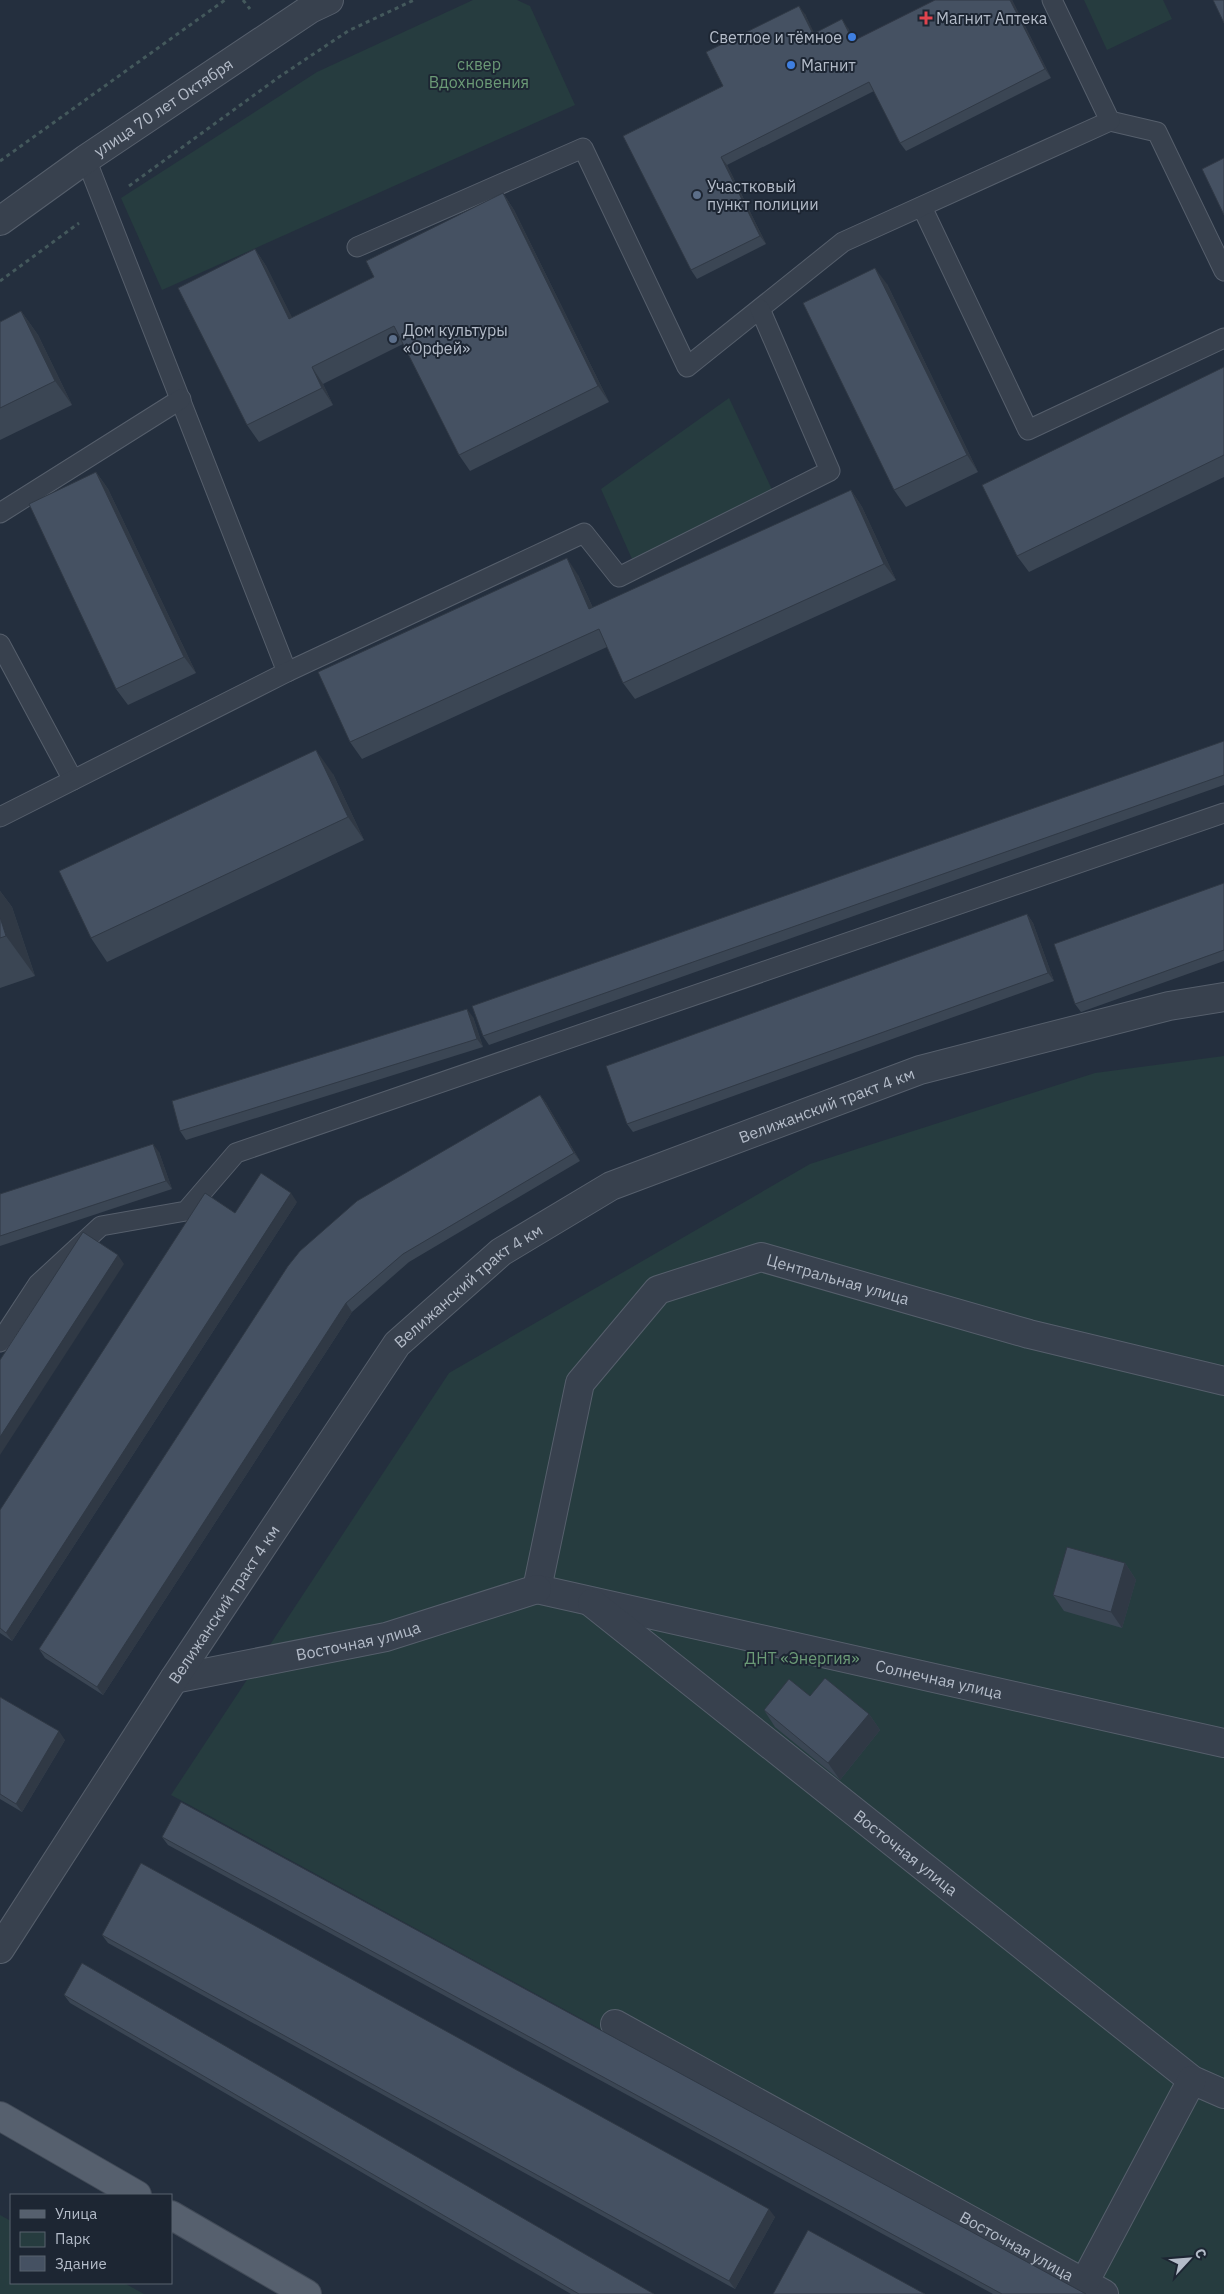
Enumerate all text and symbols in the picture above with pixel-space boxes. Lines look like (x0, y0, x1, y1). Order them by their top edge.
place label: Магнит Аптека (936, 8, 1048, 28)
marker: Магнит Аптека (920, 12, 932, 24)
place label: Светлое и тёмное (709, 27, 842, 47)
marker: Светлое и тёмное (846, 31, 858, 43)
street label: улица 70 лет Октября (90, 54, 237, 161)
park label: сквер Вдохновения (429, 54, 529, 92)
place label: Магнит (801, 55, 856, 75)
marker: Магнит (785, 59, 797, 71)
place label: Участковый пункт полиции (707, 176, 819, 214)
marker: Участковый пункт полиции (691, 189, 703, 201)
place label: Дом культуры «Орфей» (403, 320, 508, 358)
marker: Дом культуры «Орфей» (387, 333, 399, 345)
street label: Велижанский тракт 4 км (736, 1063, 917, 1147)
street label: Велижанский тракт 4 км (390, 1219, 546, 1352)
street label: Центральная улица (764, 1249, 912, 1309)
street label: Велижанский тракт 4 км (164, 1521, 284, 1687)
street label: Восточная улица (294, 1617, 423, 1665)
park label: ДНТ «Энергия» (745, 1648, 859, 1668)
street label: Солнечная улица (874, 1655, 1005, 1703)
street label: Восточная улица (850, 1805, 962, 1900)
legend (10, 2194, 172, 2284)
text: Улица (55, 2204, 97, 2223)
street label: Восточная улица (956, 2206, 1078, 2286)
text: Парк (55, 2229, 90, 2248)
north arrow (1164, 2234, 1214, 2284)
text: С (1191, 2245, 1211, 2261)
text: Здание (55, 2254, 107, 2273)

